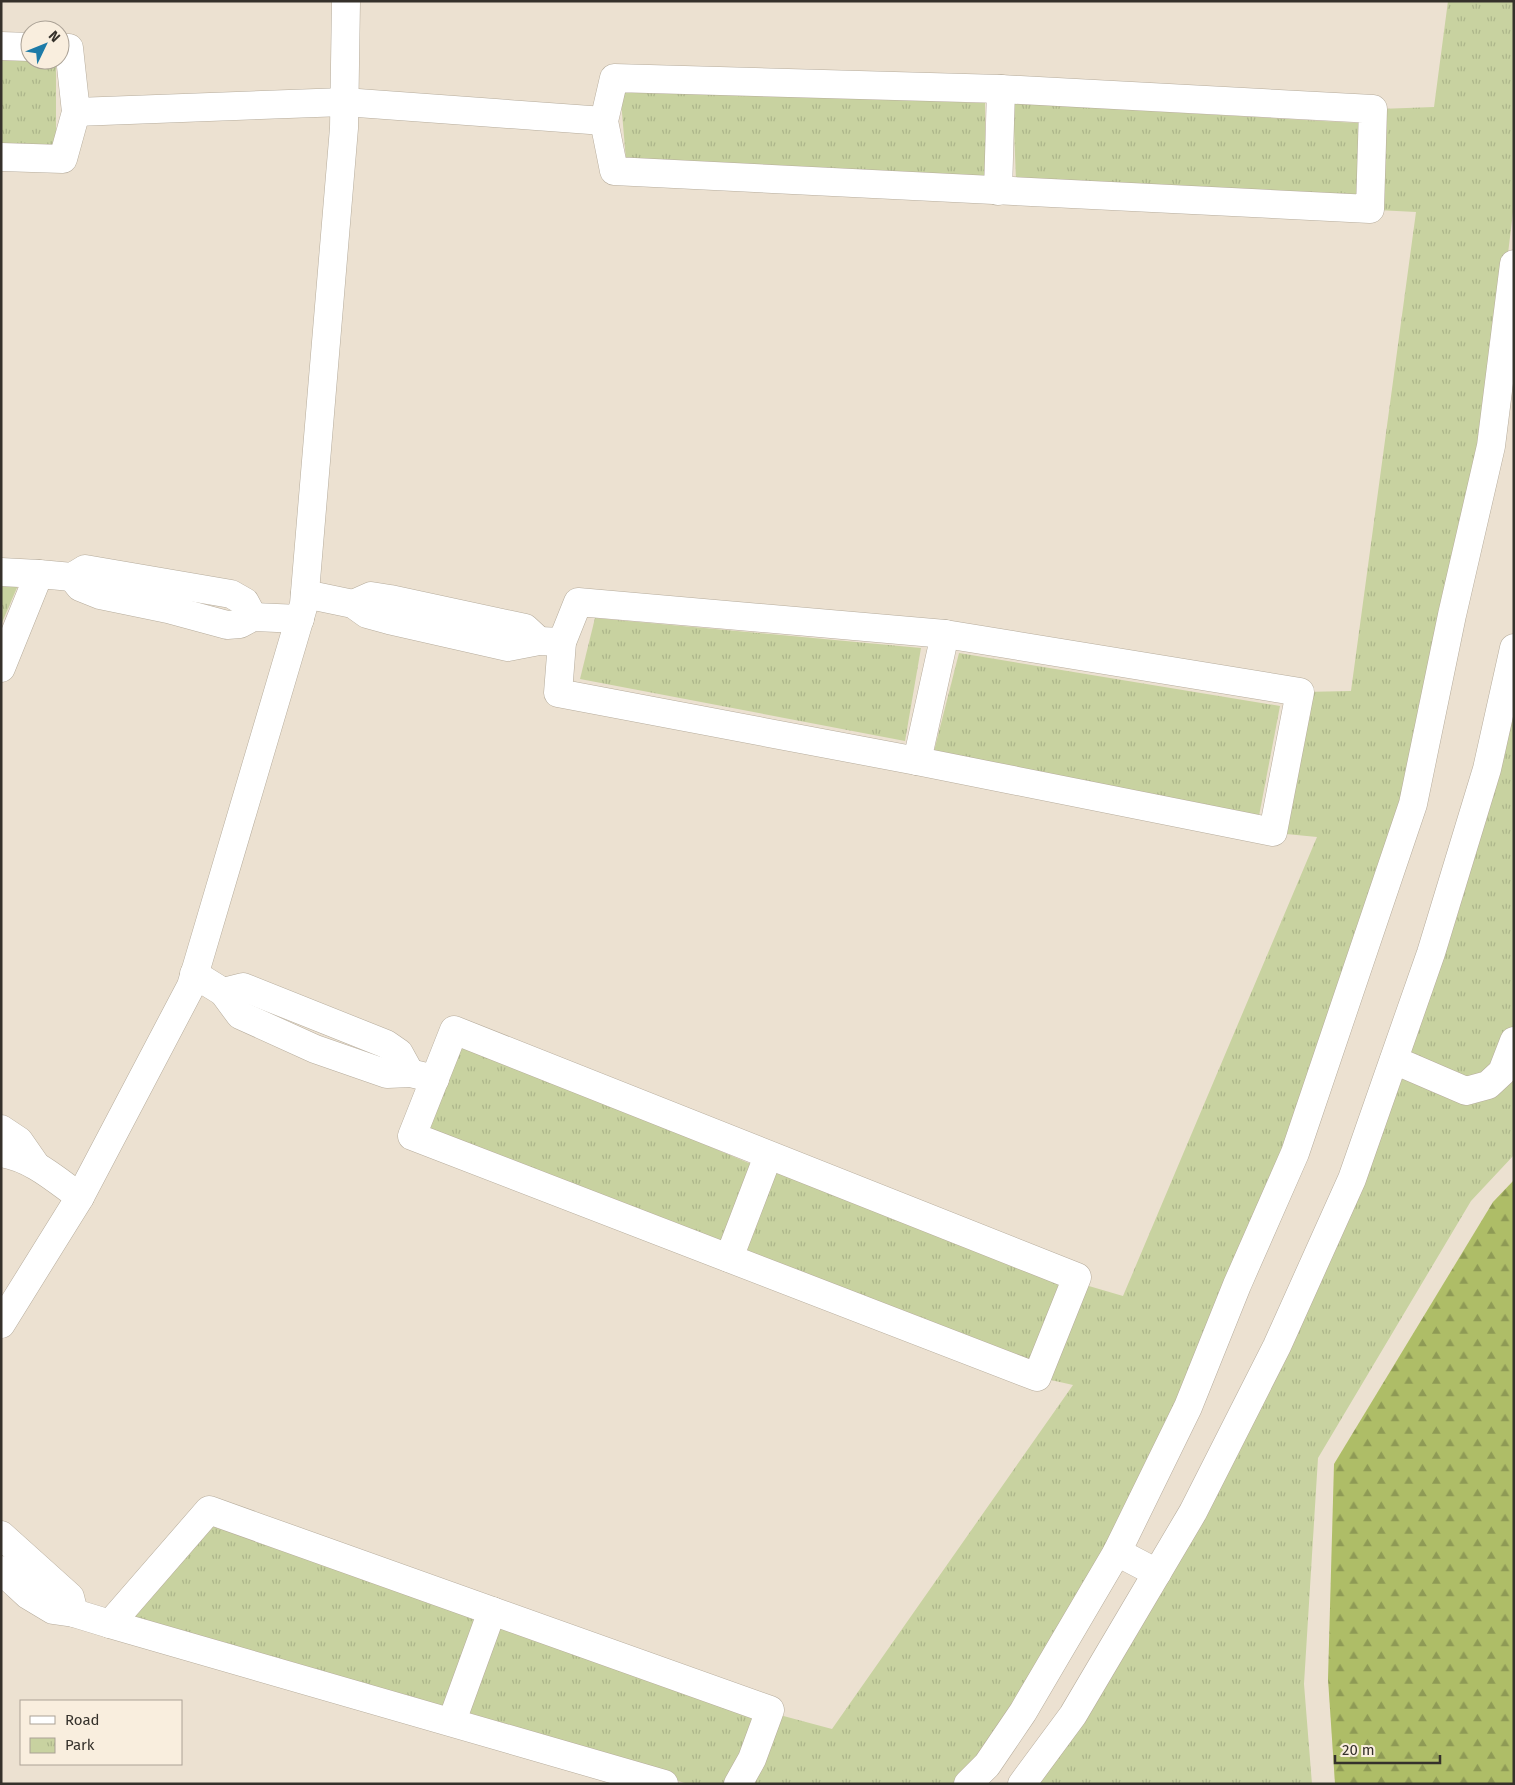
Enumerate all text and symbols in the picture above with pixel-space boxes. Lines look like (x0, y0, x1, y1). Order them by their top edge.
north arrow (20, 20, 70, 70)
text: N (45, 27, 64, 46)
legend (20, 1700, 182, 1765)
text: Road (65, 1711, 100, 1729)
scale bar (1335, 1732, 1440, 1764)
text: Park (65, 1736, 95, 1754)
text: 20 m (1342, 1741, 1375, 1759)

